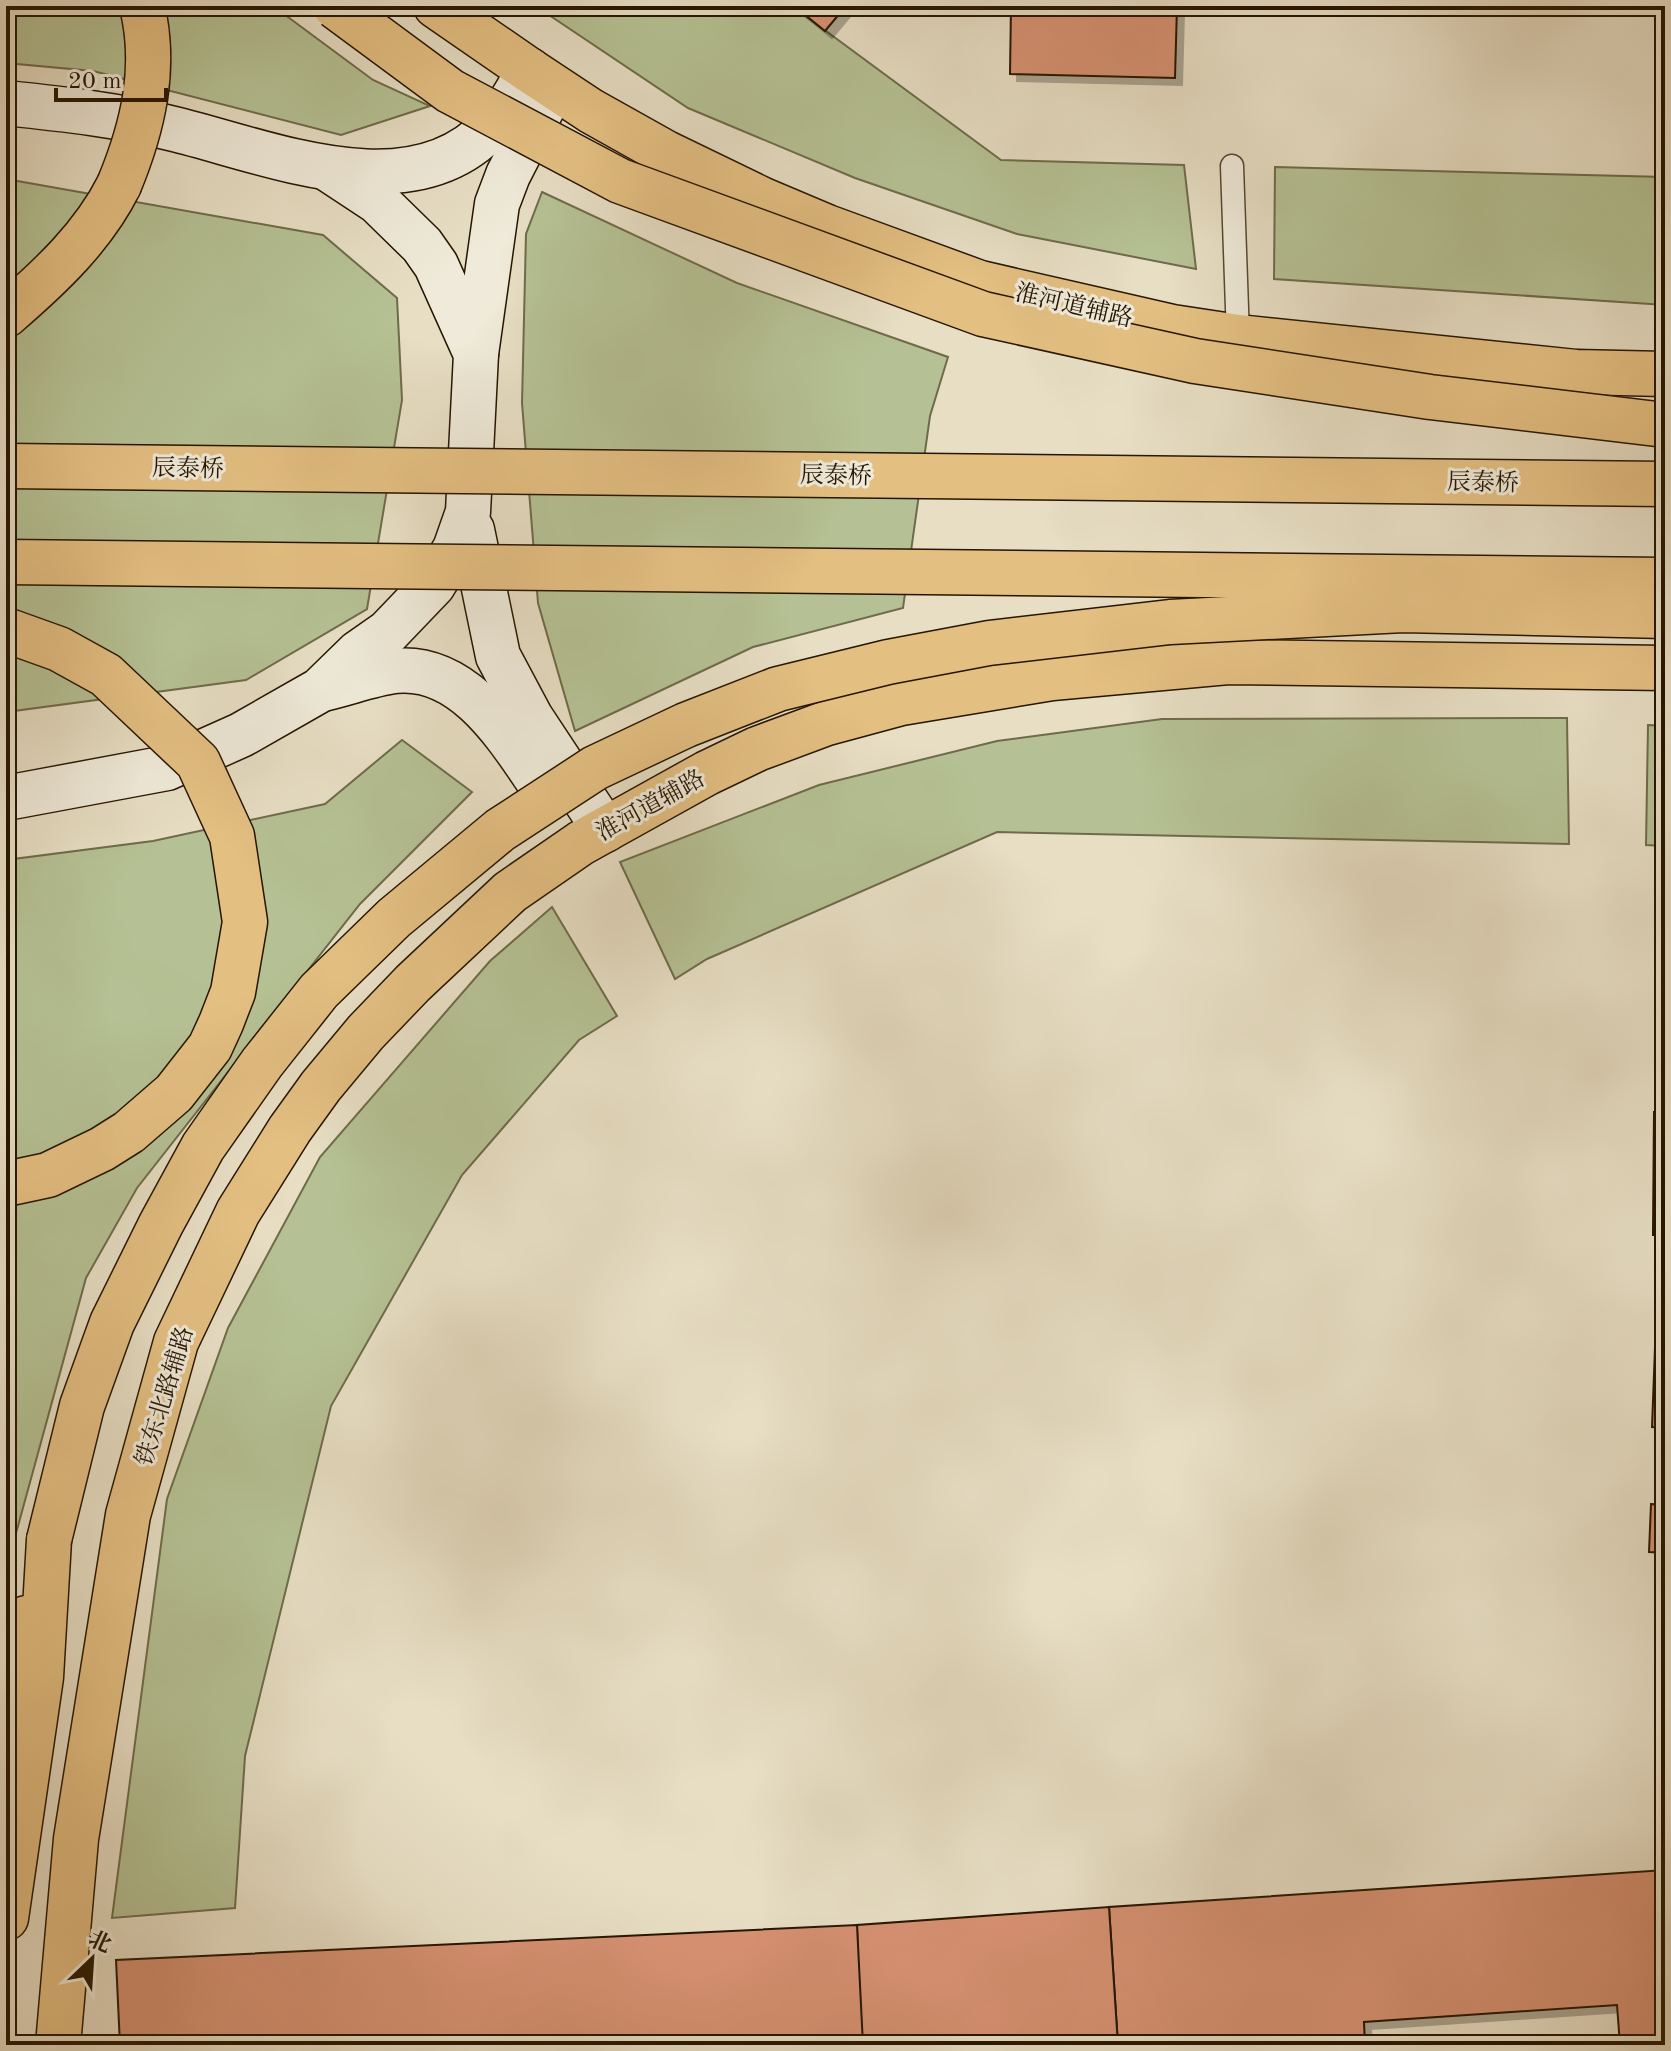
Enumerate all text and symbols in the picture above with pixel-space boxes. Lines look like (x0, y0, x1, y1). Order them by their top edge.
scale bar (56, 52, 166, 102)
text: 20 m (68, 70, 122, 94)
street label: 淮河道辅路 (1012, 279, 1135, 332)
street label: 辰泰桥 (152, 454, 224, 483)
street label: 辰泰桥 (800, 461, 872, 490)
street label: 辰泰桥 (1447, 468, 1519, 497)
street label: 淮河道辅路 (591, 765, 709, 846)
street label: 铁东北路辅路 (131, 1323, 198, 1469)
north arrow (52, 1919, 132, 1999)
text: 北 (85, 1927, 115, 1957)

